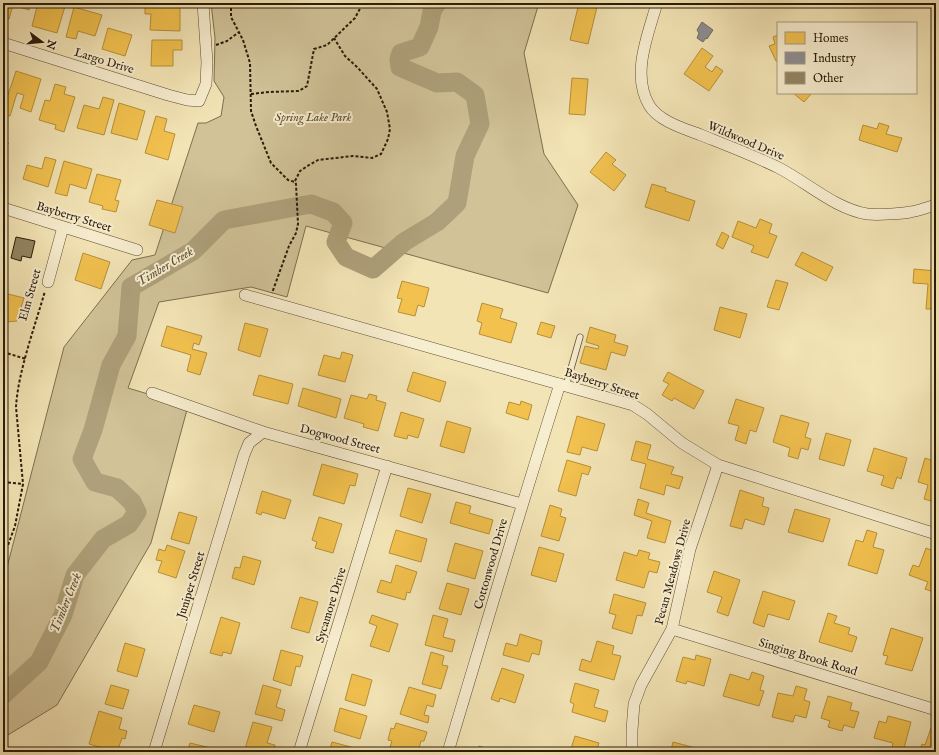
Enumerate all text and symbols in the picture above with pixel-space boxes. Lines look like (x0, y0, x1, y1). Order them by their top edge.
north arrow (22, 22, 62, 62)
legend (777, 22, 917, 94)
text: Homes (813, 31, 849, 46)
text: N (42, 37, 59, 51)
street label: Largo Drive (72, 45, 136, 77)
text: Industry (813, 51, 856, 66)
text: Other (813, 71, 844, 86)
park label: Spring Lake Park (275, 110, 351, 126)
street label: Wildwood Drive (705, 118, 787, 164)
street label: Bayberry Street (35, 198, 113, 236)
water label: Timber Creek (133, 243, 197, 291)
street label: Elm Street (15, 267, 45, 323)
street label: Bayberry Street (563, 365, 641, 403)
street label: Dogwood Street (298, 421, 382, 457)
street label: Cottonwood Drive (471, 516, 511, 611)
street label: Pecan Meadows Drive (652, 517, 694, 627)
street label: Juniper Street (173, 550, 209, 622)
street label: Sycamore Drive (312, 565, 350, 645)
water label: Timber Creek (46, 570, 86, 636)
street label: Singing Brook Road (757, 635, 860, 679)

